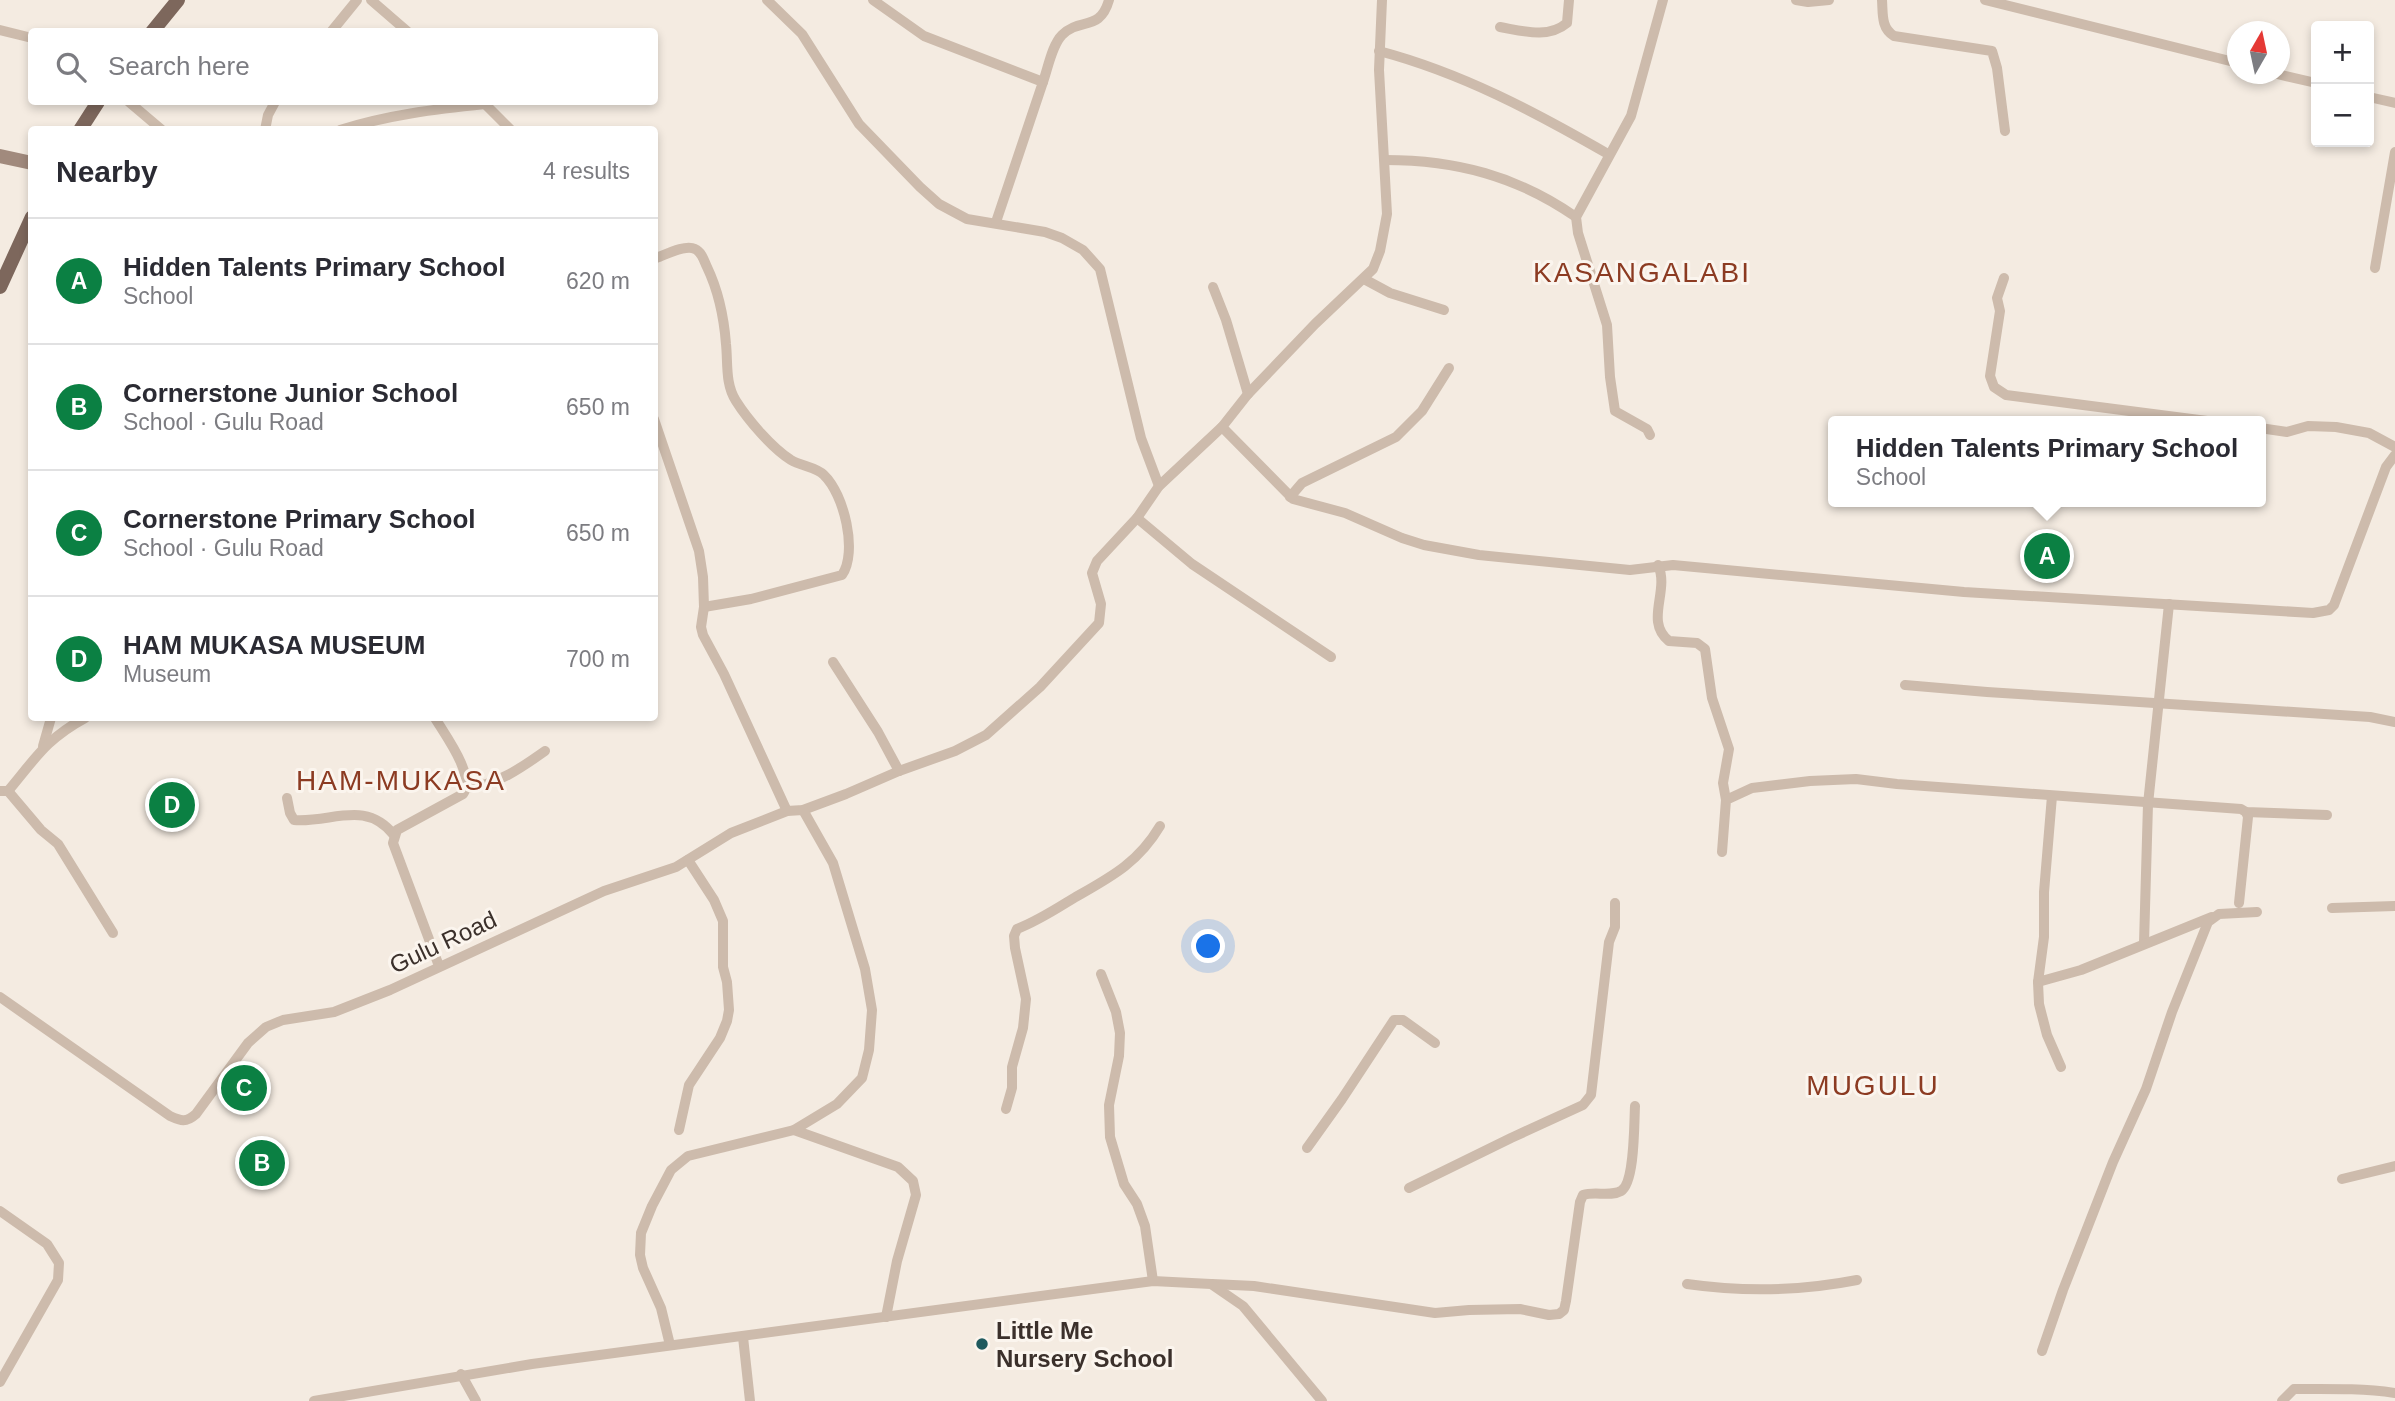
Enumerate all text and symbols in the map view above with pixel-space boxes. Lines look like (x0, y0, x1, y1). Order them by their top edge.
north arrow (2227, 21, 2290, 84)
map controls (2311, 21, 2374, 147)
button: + (2311, 21, 2374, 84)
search box (28, 28, 658, 105)
icon: search (52, 48, 90, 86)
text: Search here (108, 51, 250, 81)
button: − (2311, 84, 2374, 147)
text: Nearby (56, 155, 158, 188)
text: 4 results (543, 158, 630, 184)
text: Hidden Talents Primary School (123, 252, 505, 282)
district label: KASANGALABI (1533, 257, 1751, 288)
text: A (71, 268, 87, 294)
text: 620 m (566, 268, 630, 294)
text: School (123, 283, 193, 309)
text: Cornerstone Junior School (123, 378, 458, 408)
text: B (71, 394, 87, 420)
text: 650 m (566, 394, 630, 420)
text: School · Gulu Road (123, 409, 324, 435)
popup (1828, 416, 2266, 507)
text: Hidden Talents Primary School (1856, 433, 2238, 463)
text: School (1856, 464, 1926, 490)
text: Cornerstone Primary School (123, 504, 476, 534)
text: C (71, 520, 87, 546)
text: 650 m (566, 520, 630, 546)
pin: A (2024, 530, 2070, 582)
text: School · Gulu Road (123, 535, 324, 561)
text: HAM MUKASA MUSEUM (123, 630, 425, 660)
text: D (71, 646, 87, 672)
text: 700 m (566, 646, 630, 672)
text: Museum (123, 661, 211, 687)
district label: HAM-MUKASA (296, 765, 506, 796)
pin: D (149, 779, 195, 831)
street label: Gulu Road (385, 906, 501, 978)
your location (1191, 929, 1225, 963)
pin: C (221, 1062, 267, 1114)
district label: MUGULU (1806, 1070, 1940, 1101)
pin: B (239, 1137, 285, 1189)
place label: Little Me Nursery School (996, 1317, 1173, 1372)
marker: Little Me Nursery School (974, 1336, 990, 1352)

